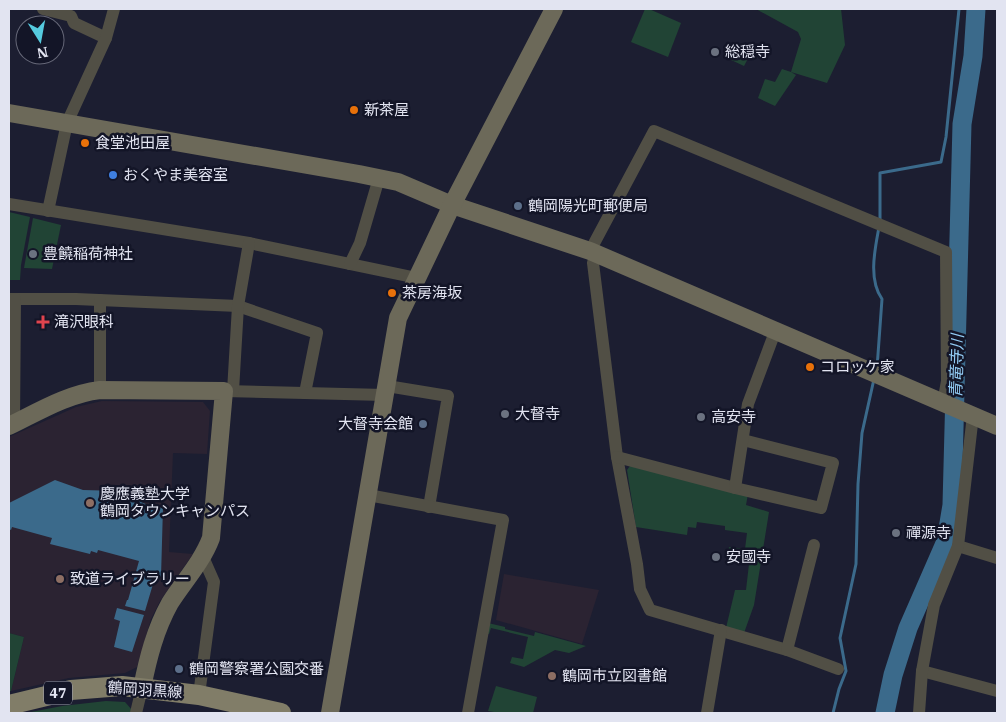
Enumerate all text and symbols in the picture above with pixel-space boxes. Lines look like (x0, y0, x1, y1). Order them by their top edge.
north arrow (15, 15, 65, 65)
place label: 総穏寺 (725, 42, 770, 61)
text: N (35, 43, 50, 63)
marker: 総穏寺 (709, 46, 721, 58)
place label: 新茶屋 (364, 100, 409, 119)
marker: 新茶屋 (348, 104, 360, 116)
place label: 食堂池田屋 (95, 133, 170, 152)
marker: 食堂池田屋 (79, 137, 91, 149)
place label: おくやま美容室 (123, 165, 228, 184)
marker: おくやま美容室 (107, 169, 119, 181)
place label: 鶴岡陽光町郵便局 (528, 196, 648, 215)
marker: 鶴岡陽光町郵便局 (512, 200, 524, 212)
place label: 豊饒稲荷神社 (43, 244, 133, 263)
marker: 豊饒稲荷神社 (27, 248, 39, 260)
place label: 茶房海坂 (402, 283, 462, 302)
marker: 茶房海坂 (386, 287, 398, 299)
place label: 滝沢眼科 (54, 312, 114, 331)
marker: 滝沢眼科 (36, 315, 50, 329)
water label: 青竜寺川 (945, 332, 967, 398)
place label: コロッケ家 (820, 357, 895, 376)
marker: コロッケ家 (804, 361, 816, 373)
place label: 大督寺 (515, 404, 560, 423)
place label: 高安寺 (711, 407, 756, 426)
marker: 大督寺 (499, 408, 511, 420)
marker: 高安寺 (695, 411, 707, 423)
place label: 大督寺会館 (338, 414, 413, 433)
marker: 大督寺会館 (417, 418, 429, 430)
place label: 慶應義塾大学 鶴岡タウンキャンパス (100, 484, 250, 520)
marker: 慶應義塾大学 鶴岡タウンキャンパス (84, 497, 96, 509)
place label: 禪源寺 (906, 523, 951, 542)
marker: 禪源寺 (890, 527, 902, 539)
place label: 安國寺 (726, 547, 771, 566)
marker: 安國寺 (710, 551, 722, 563)
place label: 致道ライブラリー (70, 569, 190, 588)
marker: 致道ライブラリー (54, 573, 66, 585)
place label: 鶴岡警察署公園交番 (189, 659, 324, 678)
marker: 鶴岡警察署公園交番 (173, 663, 185, 675)
place label: 鶴岡市立図書館 (562, 666, 667, 685)
marker: 鶴岡市立図書館 (546, 670, 558, 682)
street label: 鶴岡羽黒線 (107, 677, 183, 702)
road number: 47 (44, 681, 72, 704)

